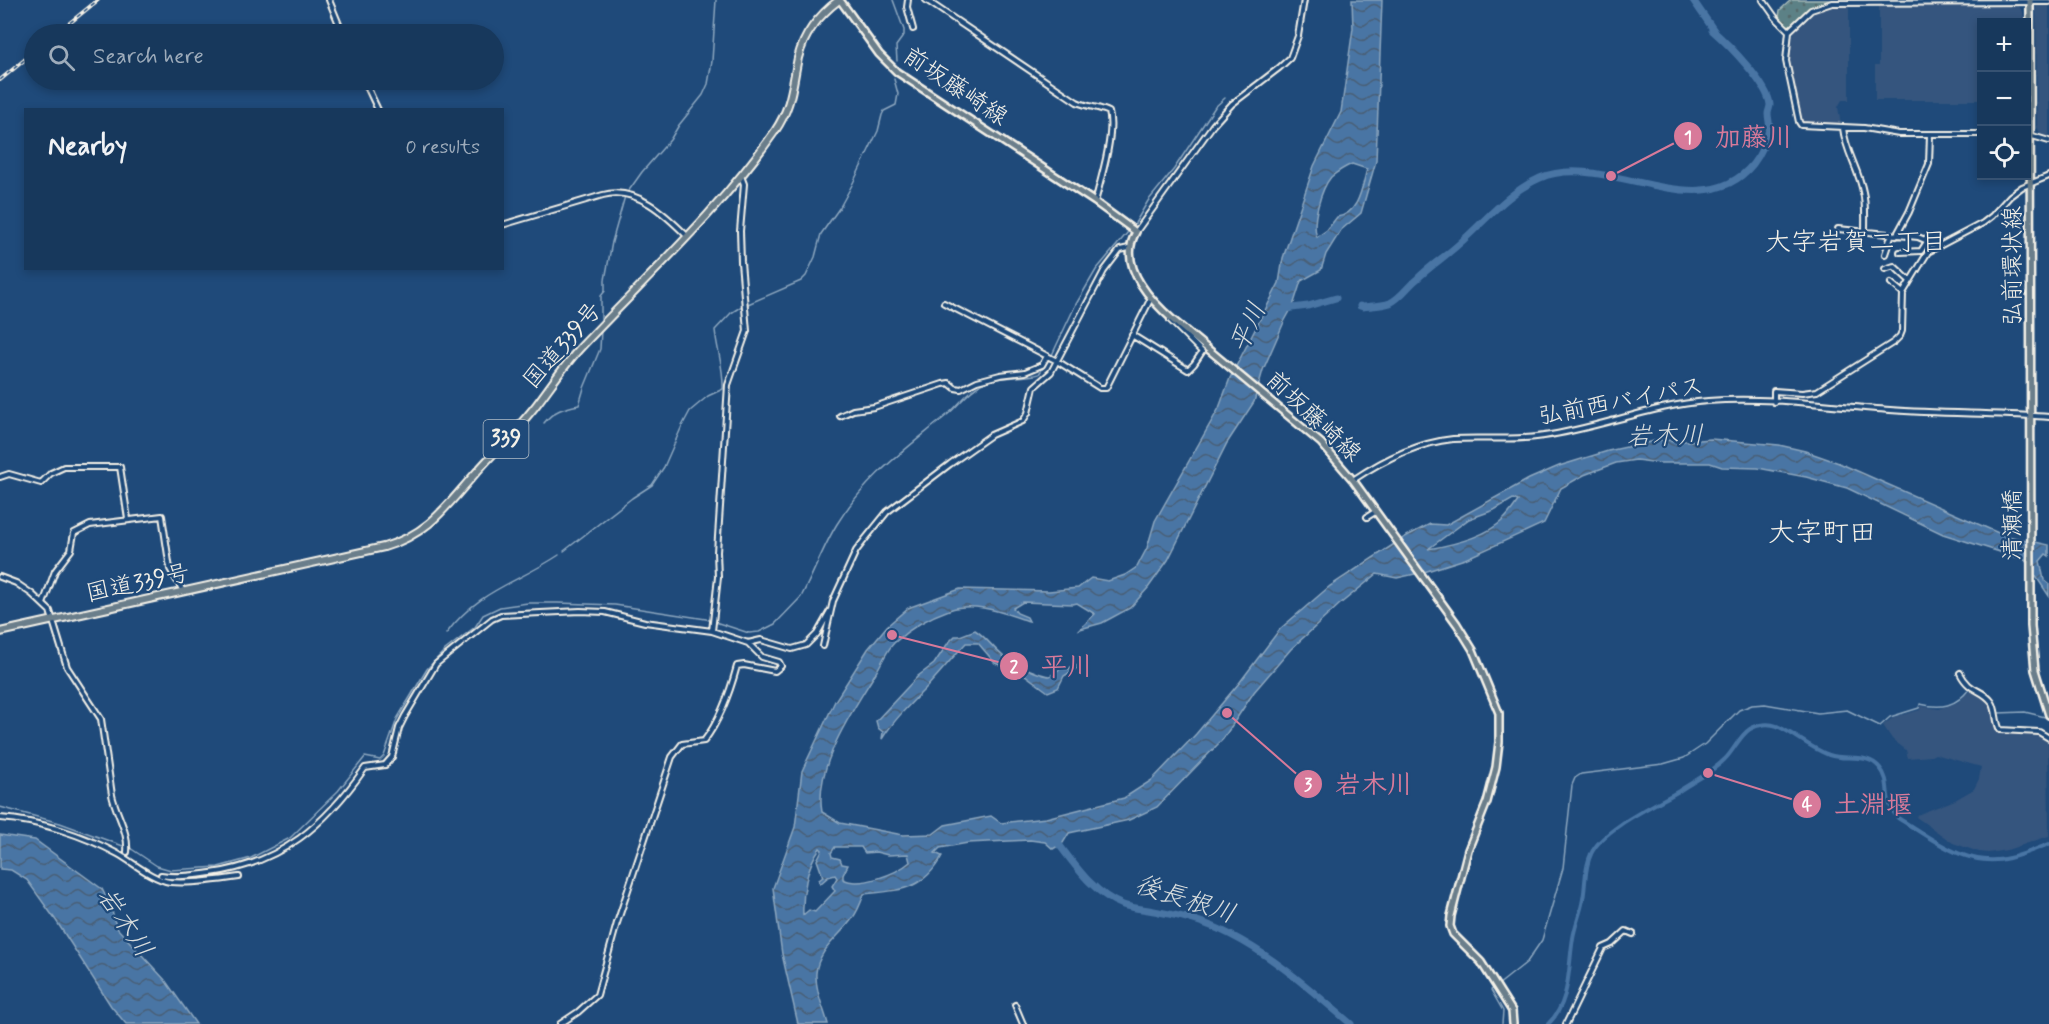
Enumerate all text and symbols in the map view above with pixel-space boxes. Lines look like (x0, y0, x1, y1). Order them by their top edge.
map controls (1977, 18, 2031, 180)
button: + (1977, 18, 2031, 72)
search box (24, 24, 504, 90)
icon: search (45, 41, 78, 74)
street label: 前坂藤崎線 (897, 41, 1013, 133)
text: Search here (93, 43, 204, 71)
button: − (1977, 72, 2031, 126)
callout: 加藤川 (1673, 114, 1805, 158)
text: 加藤川 (1715, 122, 1793, 156)
text: 1 (1684, 126, 1692, 150)
button: locate (1977, 126, 2031, 180)
text: Nearby (48, 130, 127, 164)
text: 0 results (406, 134, 480, 161)
street label: 弘前環状線 (1998, 206, 2029, 326)
district label: 大字岩賀二丁目 (1765, 226, 1947, 260)
street label: 国道339号 (517, 296, 609, 396)
water label: 平川 (1223, 297, 1275, 359)
street label: 前坂藤崎線 (1259, 365, 1367, 469)
street label: 弘前西バイパス (1536, 371, 1706, 433)
water label: 岩木川 (1626, 419, 1704, 455)
road number: 339 (484, 420, 528, 458)
street label: 清瀬橋 (1998, 489, 2029, 561)
district label: 大字町田 (1768, 516, 1876, 551)
street label: 国道339号 (83, 558, 193, 610)
callout: 平川 (999, 644, 1105, 688)
text: 平川 (1041, 651, 1093, 685)
text: 2 (1010, 655, 1019, 679)
callout: 岩木川 (1293, 762, 1425, 806)
text: 岩木川 (1335, 769, 1413, 803)
text: 3 (1304, 773, 1313, 797)
callout: 土淵堰 (1792, 782, 1924, 826)
text: 土淵堰 (1834, 789, 1912, 823)
text: 4 (1802, 793, 1813, 817)
water label: 後長根川 (1130, 868, 1240, 932)
water label: 岩木川 (88, 881, 160, 965)

